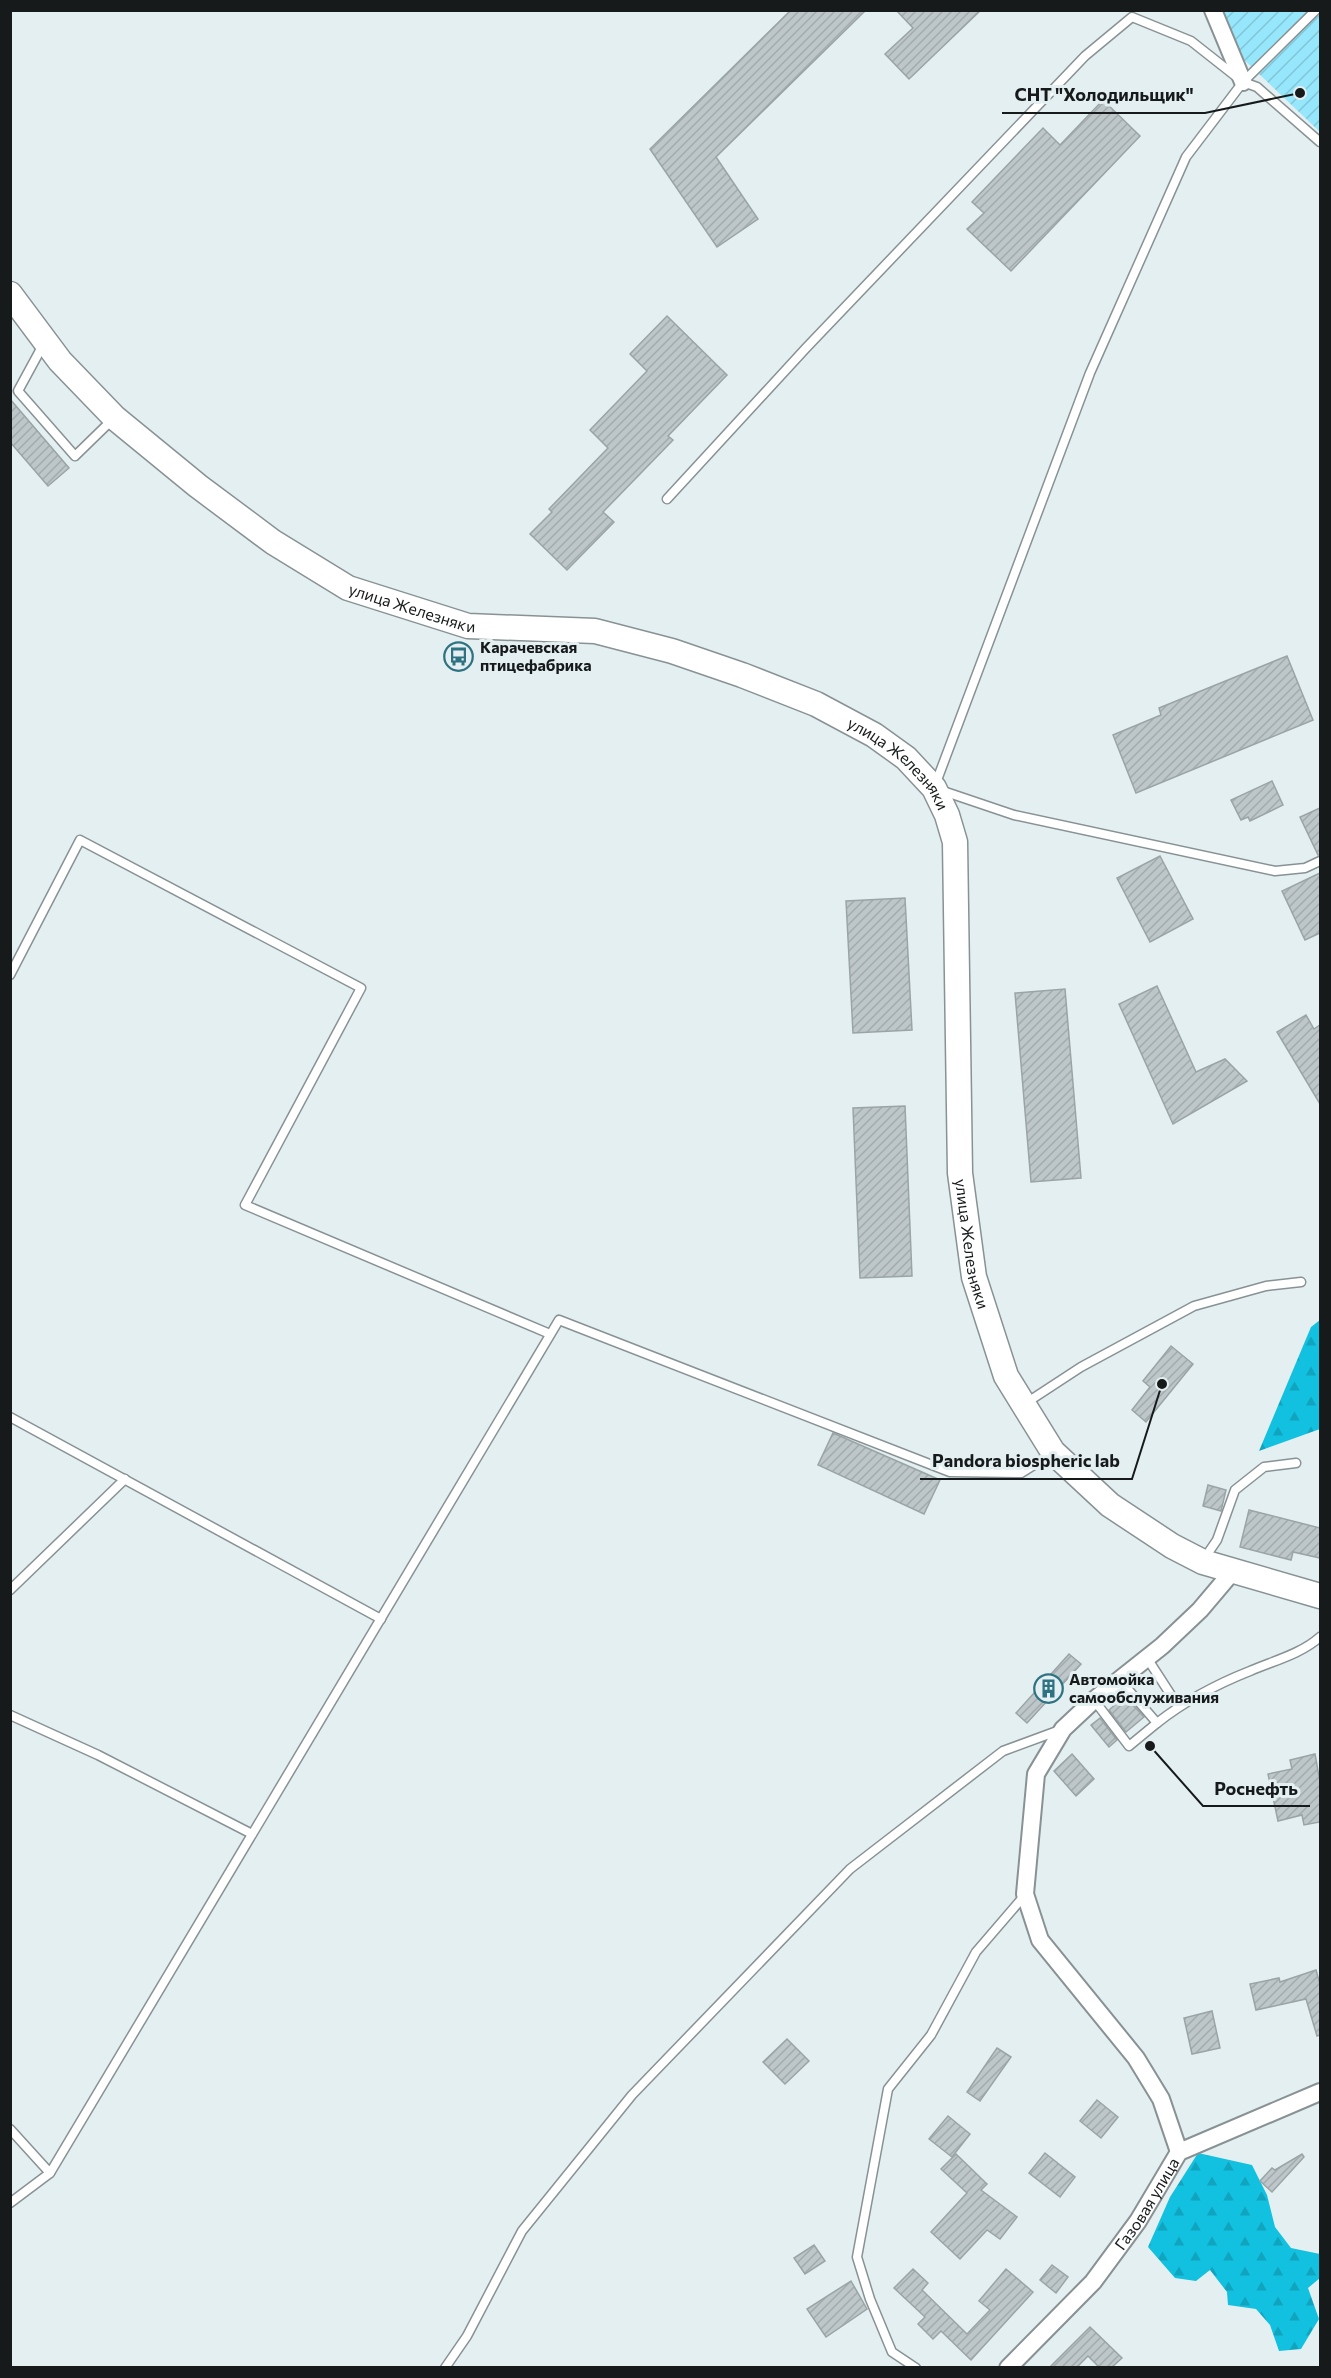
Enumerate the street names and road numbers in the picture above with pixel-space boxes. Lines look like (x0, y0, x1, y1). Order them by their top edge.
street label: улица Железняки (347, 579, 476, 635)
street label: улица Железняки (845, 713, 953, 813)
street label: улица Железняки (952, 1178, 994, 1311)
street label: Газовая улица (1110, 2154, 1183, 2253)

